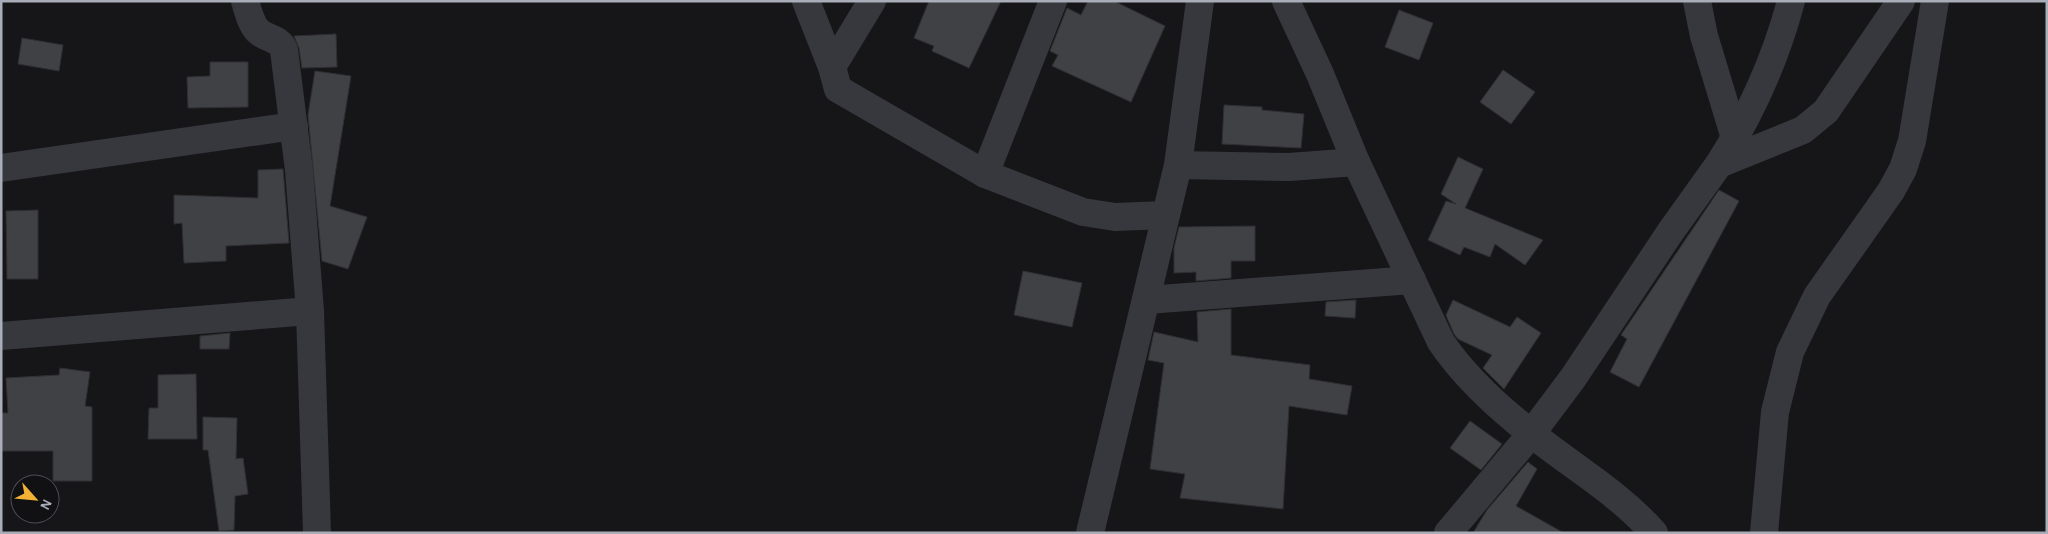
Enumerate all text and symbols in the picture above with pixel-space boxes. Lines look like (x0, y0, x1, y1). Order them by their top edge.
north arrow (10, 474, 60, 524)
text: N (37, 497, 54, 512)

